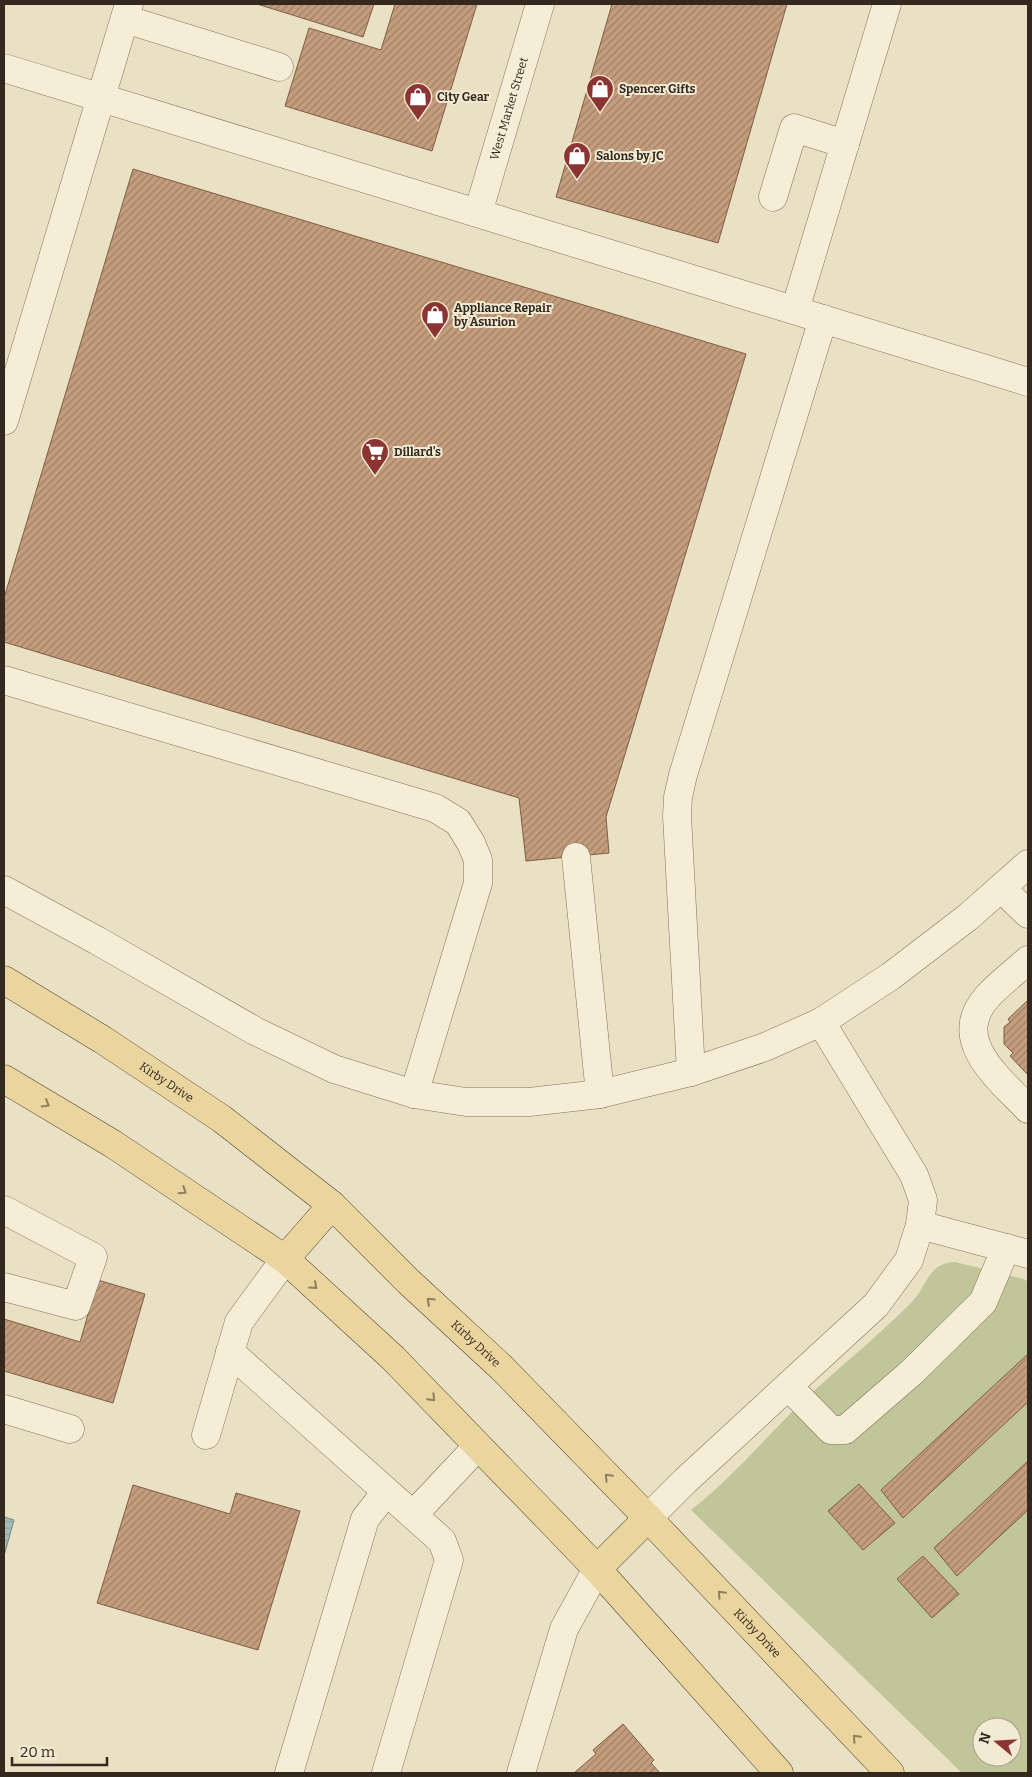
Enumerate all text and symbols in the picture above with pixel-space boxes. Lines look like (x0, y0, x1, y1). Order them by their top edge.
street label: West Market Street (487, 55, 531, 161)
shop icon: Spencer Gifts (585, 74, 615, 113)
shop icon: City Gear (403, 82, 433, 121)
place label: Spencer Gifts (619, 82, 696, 96)
place label: City Gear (437, 90, 490, 104)
shop icon: Salons by JC (562, 141, 592, 180)
place label: Salons by JC (596, 149, 664, 163)
shop icon: Appliance Repair by Asurion (420, 300, 450, 339)
place label: Appliance Repair by Asurion (454, 301, 552, 329)
supermarket icon: Dillard's (360, 437, 390, 476)
place label: Dillard's (394, 445, 441, 459)
street label: Kirby Drive (137, 1059, 196, 1105)
one-way arrow (40, 1098, 49, 1108)
one-way arrow (177, 1185, 187, 1194)
one-way arrow (309, 1280, 318, 1289)
one-way arrow (427, 1298, 436, 1307)
street label: Kirby Drive (448, 1317, 503, 1370)
one-way arrow (426, 1393, 435, 1402)
one-way arrow (605, 1474, 614, 1483)
one-way arrow (718, 1591, 727, 1600)
street label: Kirby Drive (731, 1606, 784, 1661)
north arrow (972, 1717, 1022, 1767)
text: N (975, 1730, 995, 1746)
scale bar (12, 1734, 108, 1766)
one-way arrow (853, 1734, 862, 1743)
text: 20 m (20, 1743, 56, 1761)

